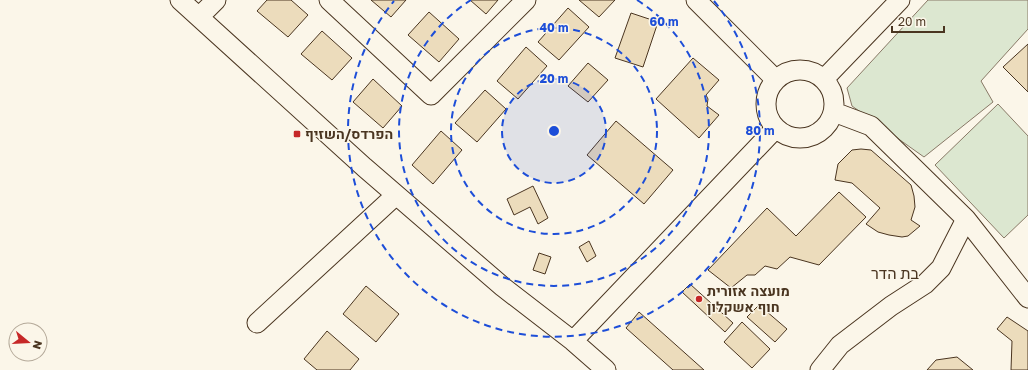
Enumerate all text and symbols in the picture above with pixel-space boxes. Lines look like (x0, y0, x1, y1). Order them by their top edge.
scale bar (892, 8, 944, 34)
text: 60 m (650, 14, 678, 29)
text: 20 m (898, 14, 926, 29)
text: 40 m (540, 20, 568, 35)
text: 20 m (540, 71, 568, 86)
text: 80 m (746, 123, 774, 138)
centre of rings (547, 124, 561, 138)
place label: הפרדס/השזיף (305, 125, 393, 142)
marker: הפרדס/השזיף (292, 129, 302, 139)
district label: בת הדר (871, 263, 920, 283)
place label: מועצה אזורית חוף אשקלון (707, 282, 790, 315)
marker: מועצה אזורית חוף אשקלון (694, 294, 704, 304)
north arrow (8, 322, 48, 362)
text: N (31, 339, 45, 351)

